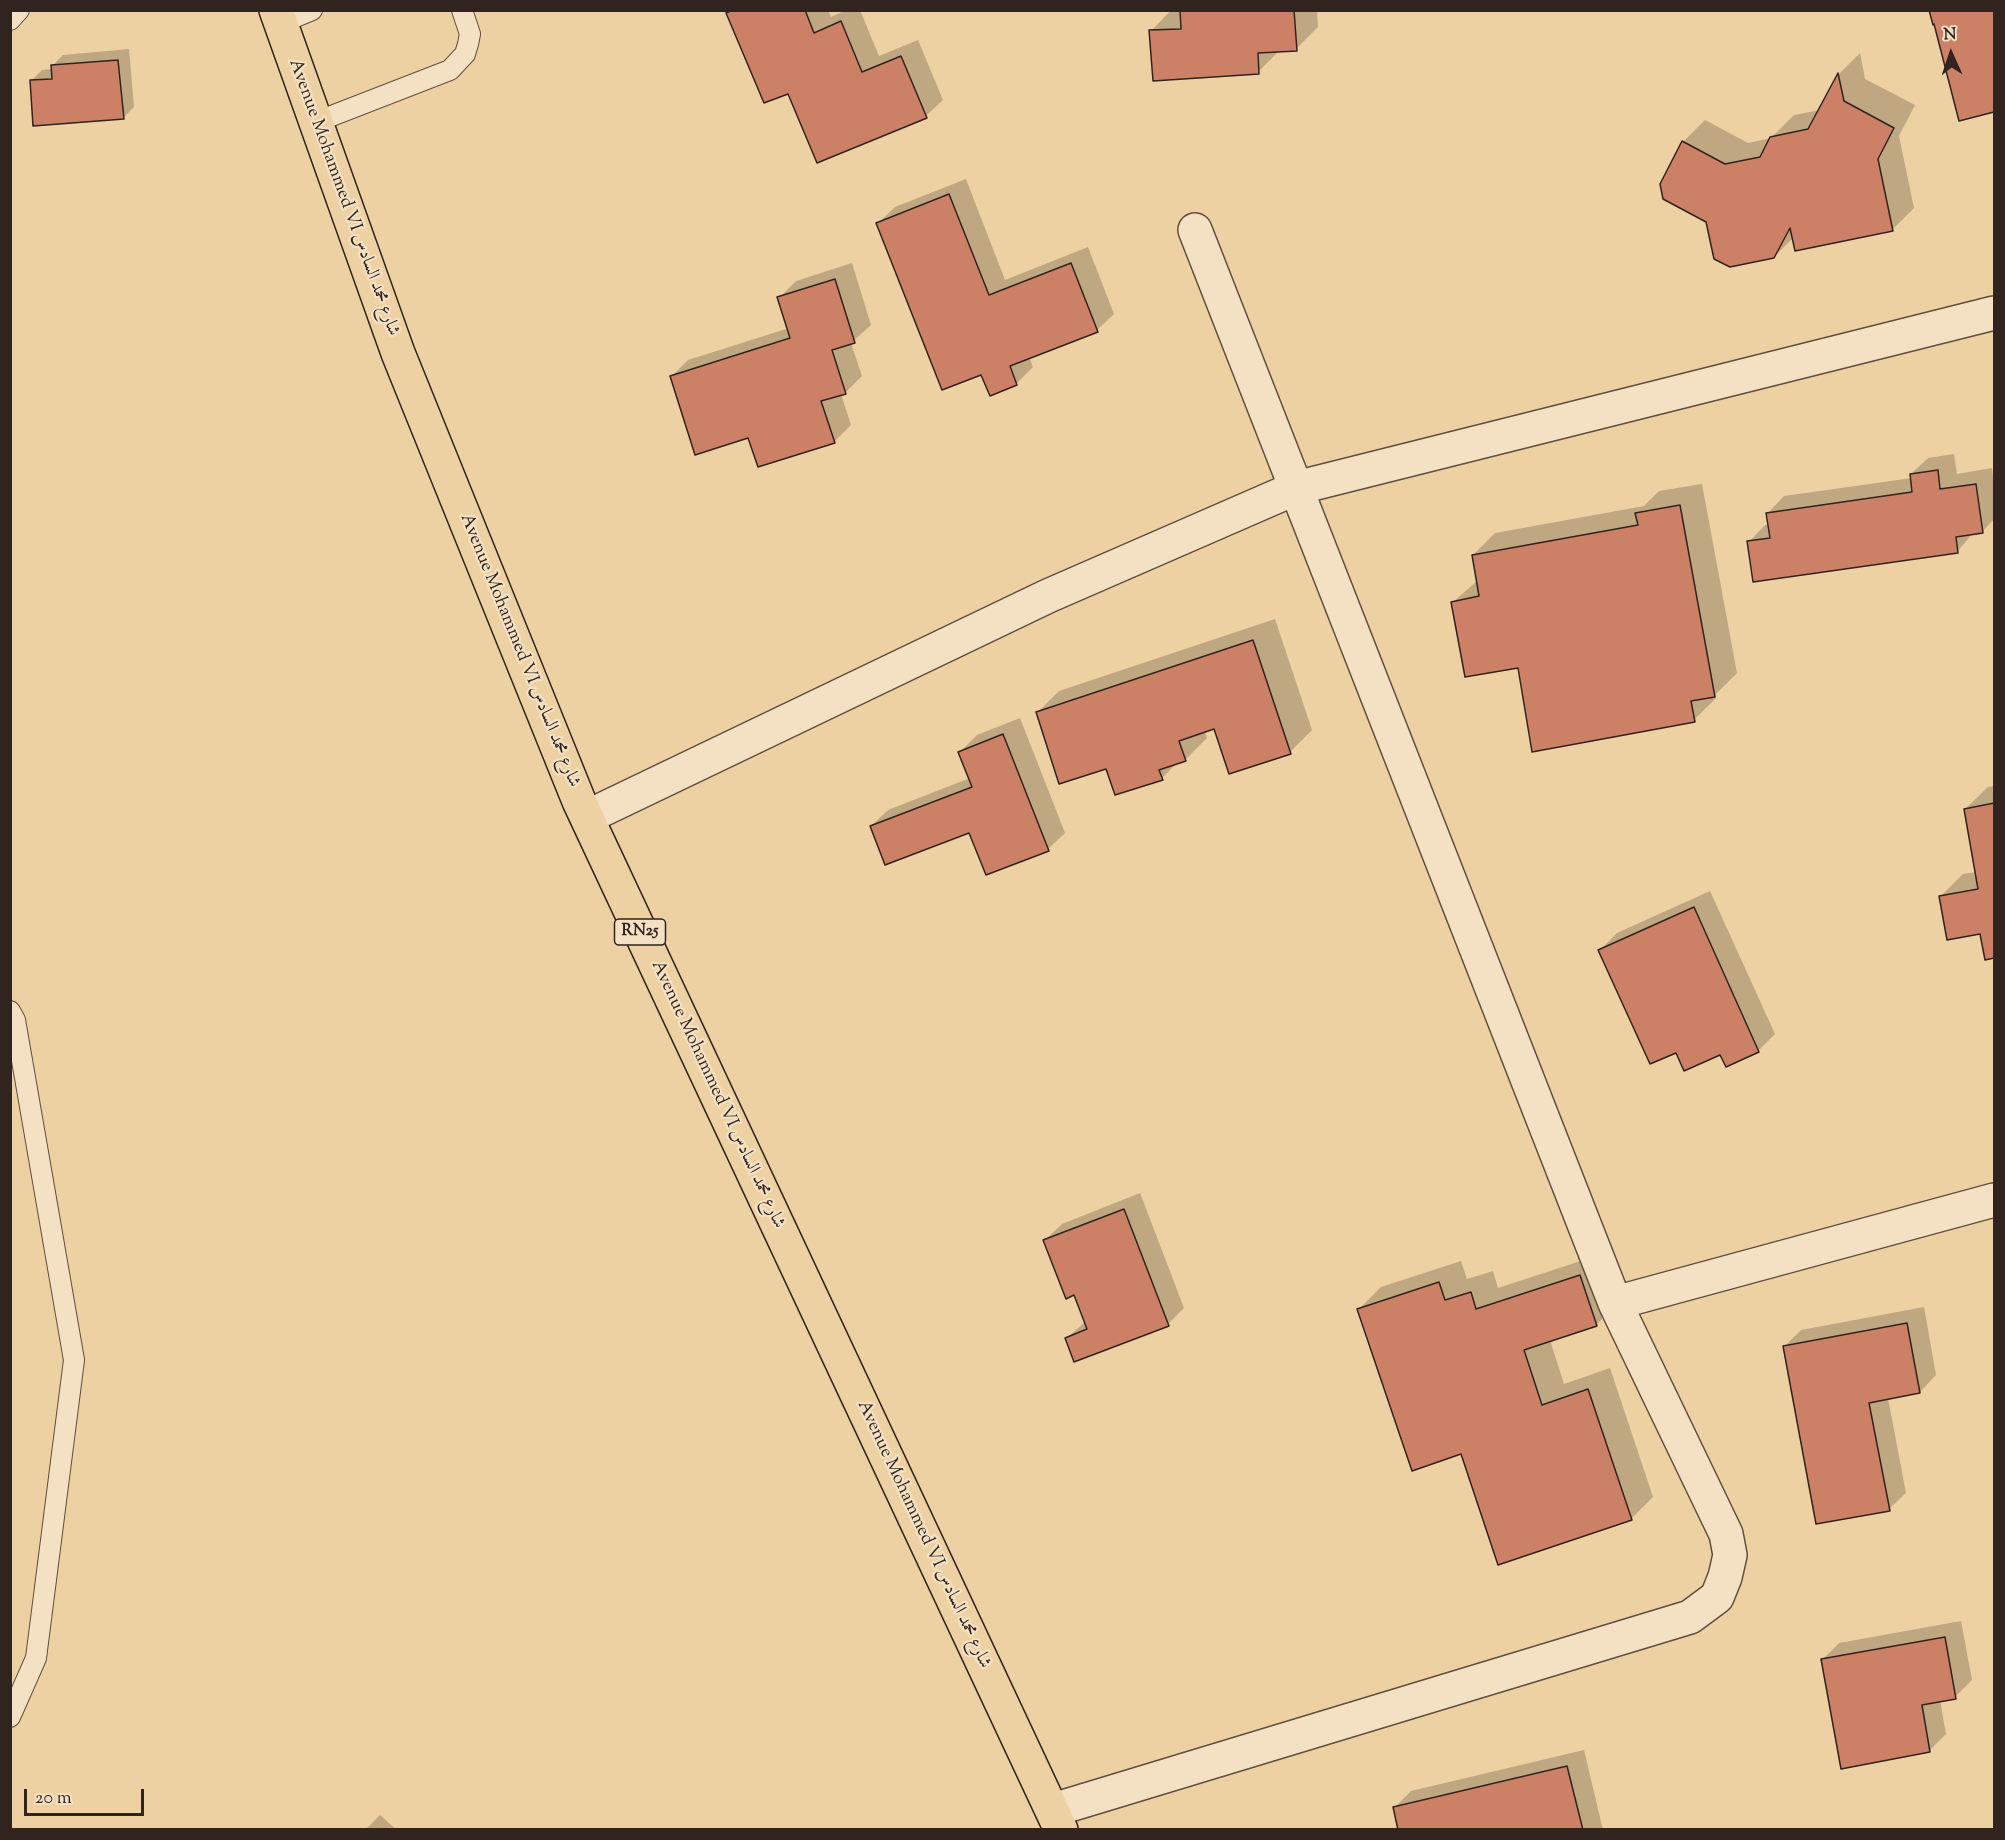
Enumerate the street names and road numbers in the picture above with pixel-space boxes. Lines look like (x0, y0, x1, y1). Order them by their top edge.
street label: Avenue Mohammed VI شارع محمد السادس (283, 57, 403, 339)
street label: Avenue Mohammed VI شارع محمد السادس (454, 511, 584, 791)
road number: RN25 (614, 919, 666, 945)
street label: Avenue Mohammed VI شارع محمد السادس (645, 958, 789, 1232)
street label: Avenue Mohammed VI شارع محمد السادس (851, 1398, 995, 1672)

